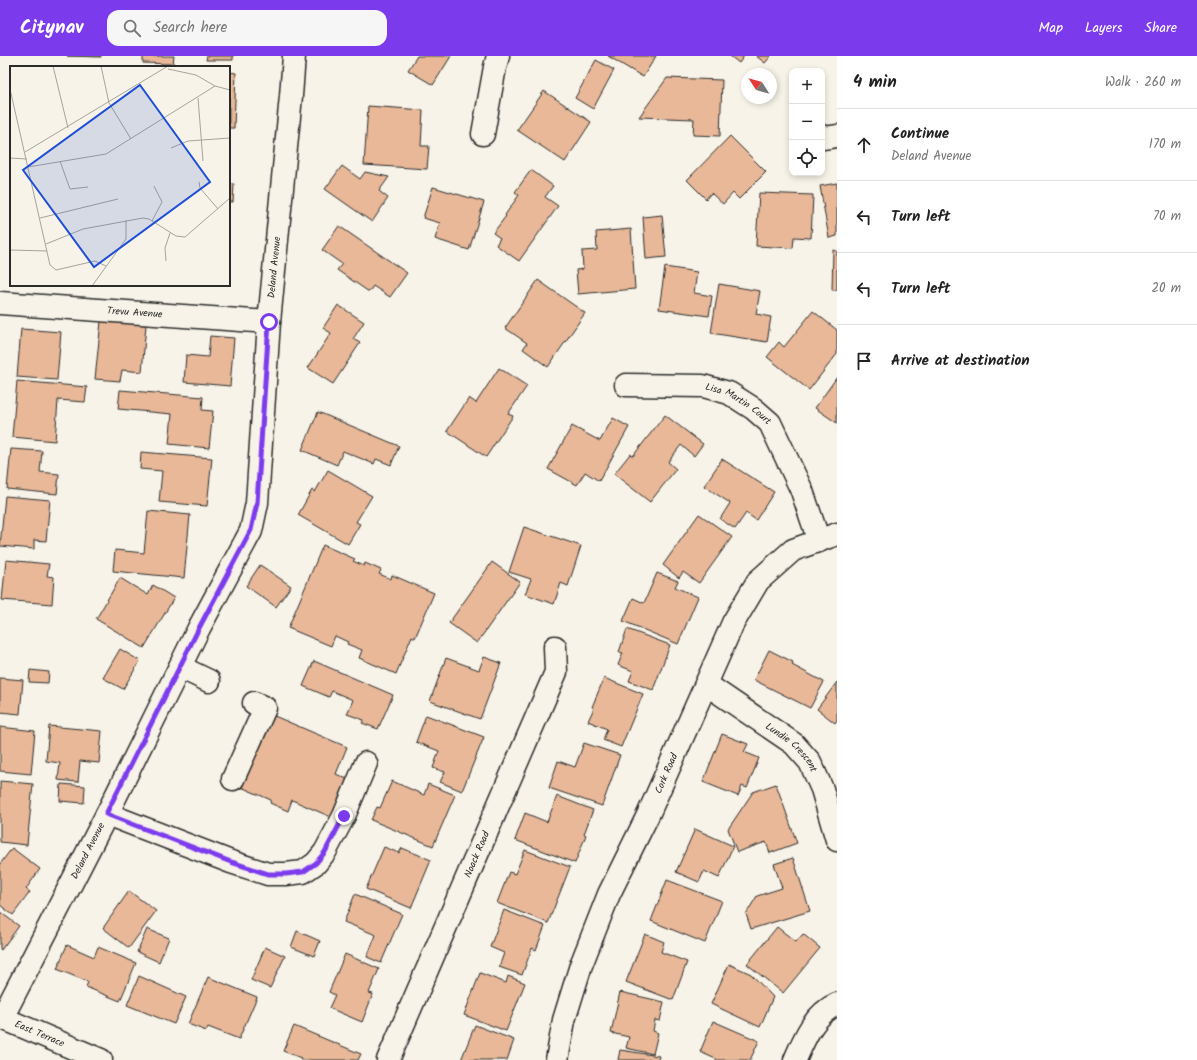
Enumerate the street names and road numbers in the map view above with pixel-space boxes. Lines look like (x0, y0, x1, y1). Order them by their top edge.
street label: Deland Avenue (263, 235, 285, 299)
street label: Trevu Avenue (106, 303, 164, 322)
street label: Lisa Martin Court (703, 379, 775, 429)
street label: Lundie Crescent (762, 719, 822, 775)
street label: Cork Road (650, 750, 683, 796)
street label: Deland Avenue (67, 819, 110, 882)
street label: Noack Road (460, 828, 495, 880)
street label: East Terrace (12, 1016, 67, 1052)

